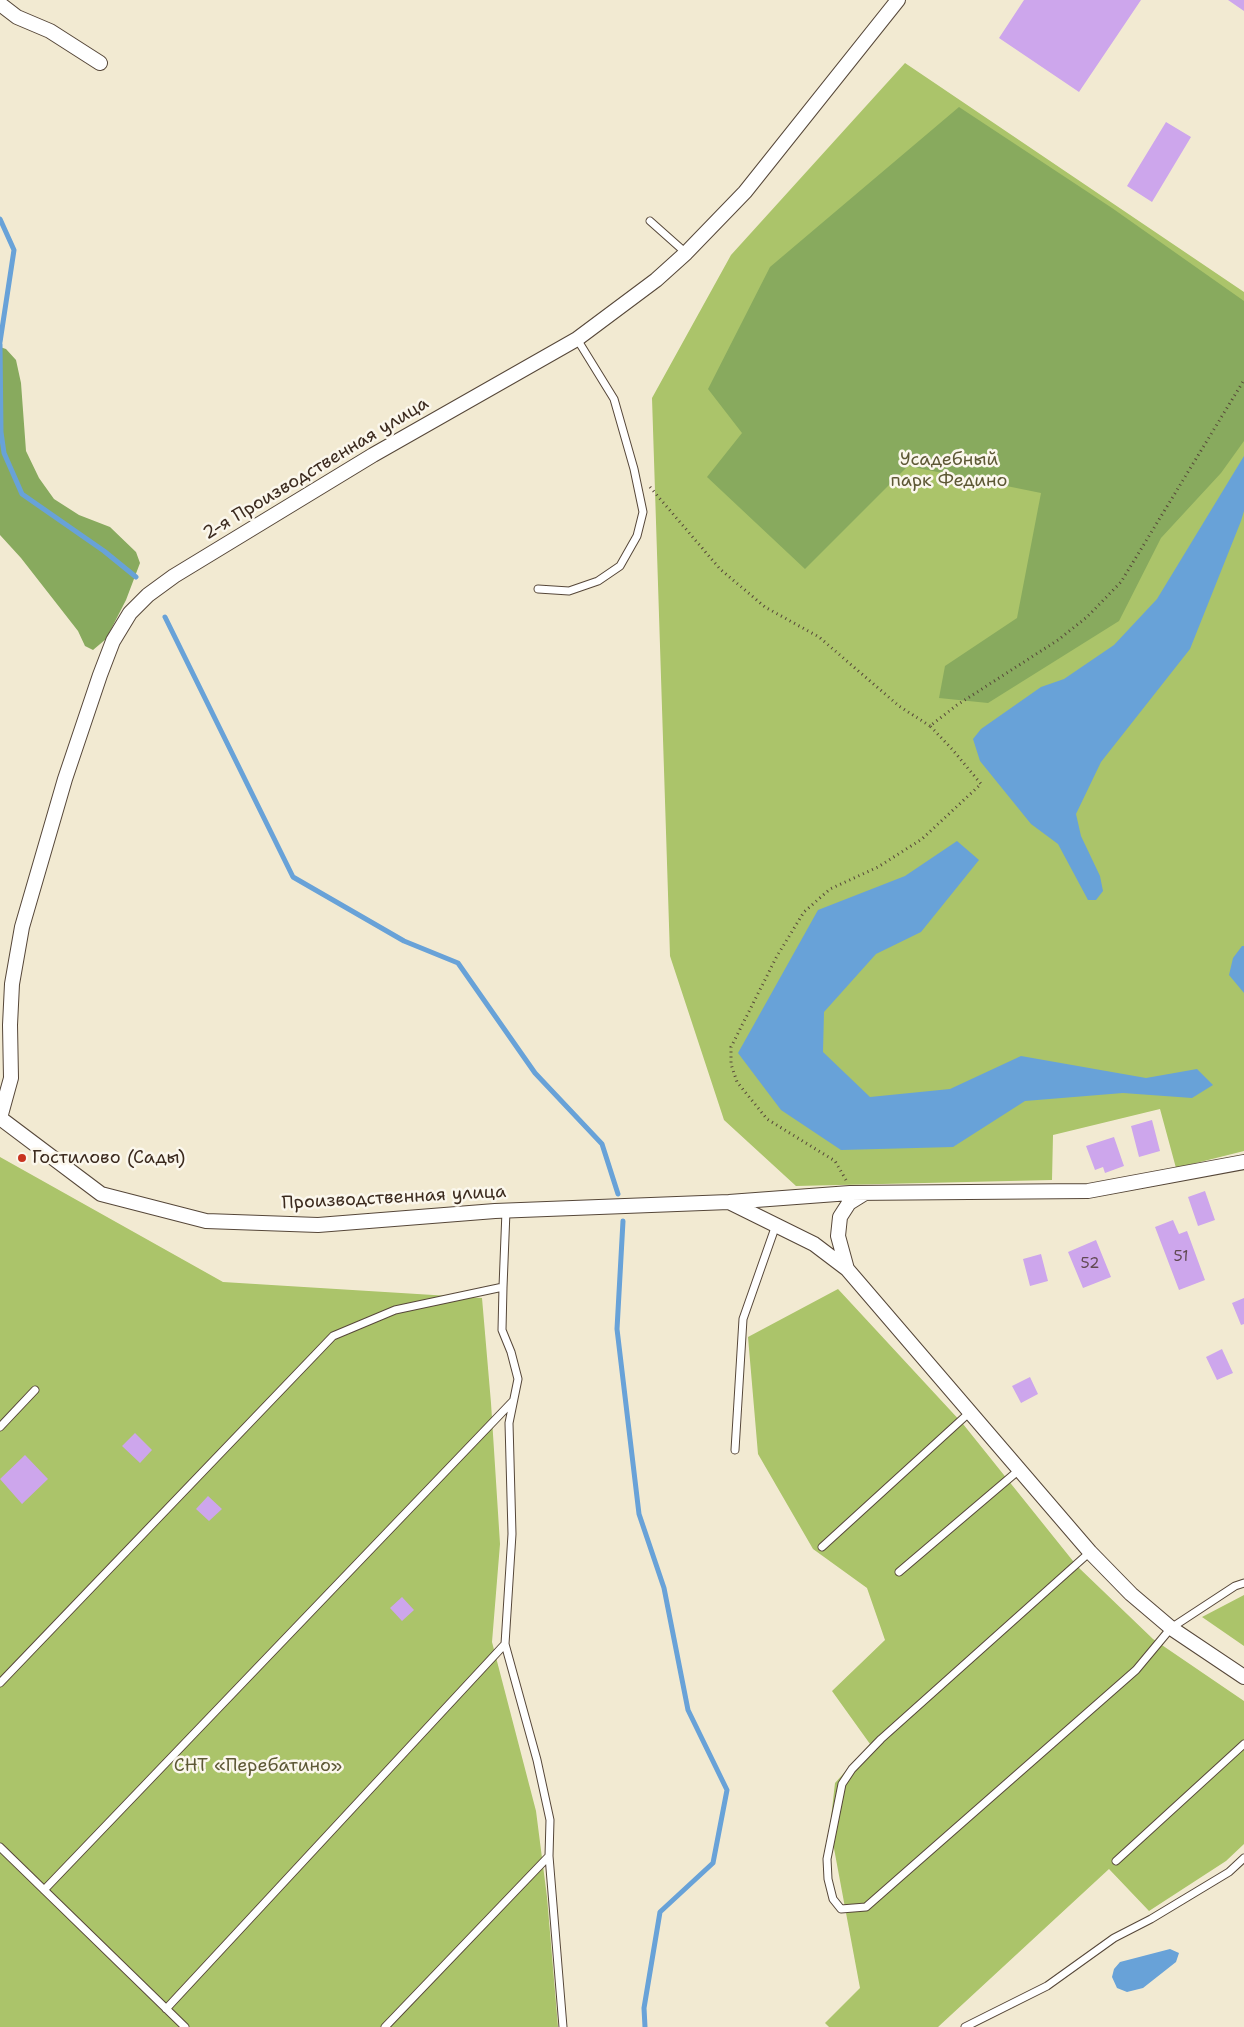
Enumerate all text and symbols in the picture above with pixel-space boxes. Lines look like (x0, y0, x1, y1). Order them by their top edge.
street label: 2-я Производственная улица (199, 393, 433, 545)
park label: Усадебный парк Федино (891, 449, 1007, 492)
place label: Гостилово (Сады) (32, 1147, 185, 1169)
marker: Гостилово (Сады) (16, 1152, 28, 1164)
street label: Производственная улица (281, 1181, 507, 1215)
house number: 51 (1174, 1248, 1188, 1266)
house number: 52 (1081, 1255, 1099, 1273)
park label: СНТ «Перебатино» (174, 1755, 342, 1777)

